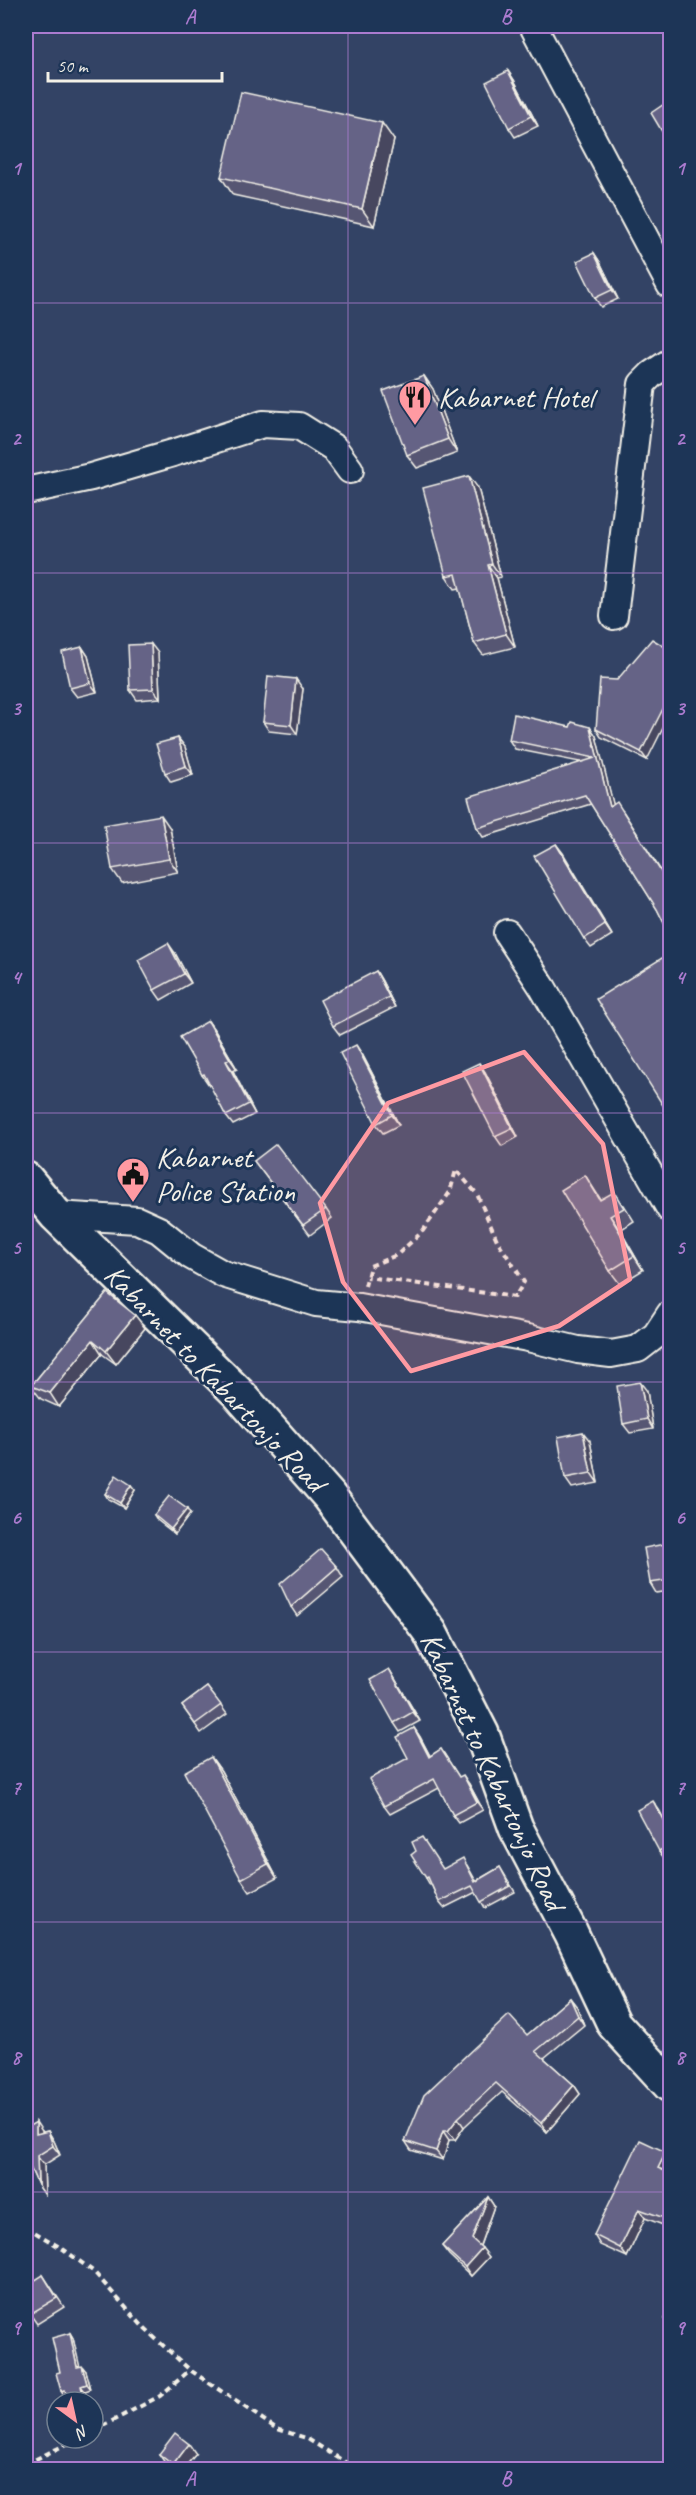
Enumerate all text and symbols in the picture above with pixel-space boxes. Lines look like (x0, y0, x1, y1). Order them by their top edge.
text: A (185, 4, 197, 29)
text: B (501, 4, 513, 29)
scale bar (48, 45, 222, 83)
text: 50 m (57, 55, 90, 77)
text: 1 (12, 156, 23, 181)
text: 1 (676, 156, 687, 181)
place label: Kabarnet Hotel (438, 378, 598, 416)
restaurant icon: Kabarnet Hotel (397, 379, 433, 426)
text: 2 (12, 426, 23, 451)
text: 2 (676, 426, 687, 451)
text: 3 (12, 696, 23, 721)
text: 3 (676, 696, 687, 721)
text: 4 (12, 965, 24, 990)
text: 4 (676, 965, 688, 990)
place label: Kabarnet Police Station (156, 1138, 296, 1210)
public building icon: Kabarnet Police Station (115, 1156, 151, 1203)
text: 5 (12, 1235, 23, 1260)
text: 5 (676, 1235, 687, 1260)
street label: Kabarnet to Kabartonjo Road (96, 1256, 337, 1503)
text: 6 (11, 1505, 22, 1530)
text: 6 (675, 1505, 686, 1530)
street label: Kabarnet to Kabartonjo Road (412, 1626, 576, 1920)
text: 7 (12, 1775, 23, 1800)
text: 7 (676, 1775, 687, 1800)
text: 8 (12, 2045, 24, 2070)
text: 8 (676, 2045, 688, 2070)
text: 9 (12, 2315, 23, 2340)
text: 9 (676, 2315, 687, 2340)
north arrow (45, 2390, 105, 2450)
text: N (70, 2421, 92, 2445)
text: A (185, 2466, 197, 2491)
text: B (501, 2466, 513, 2491)

